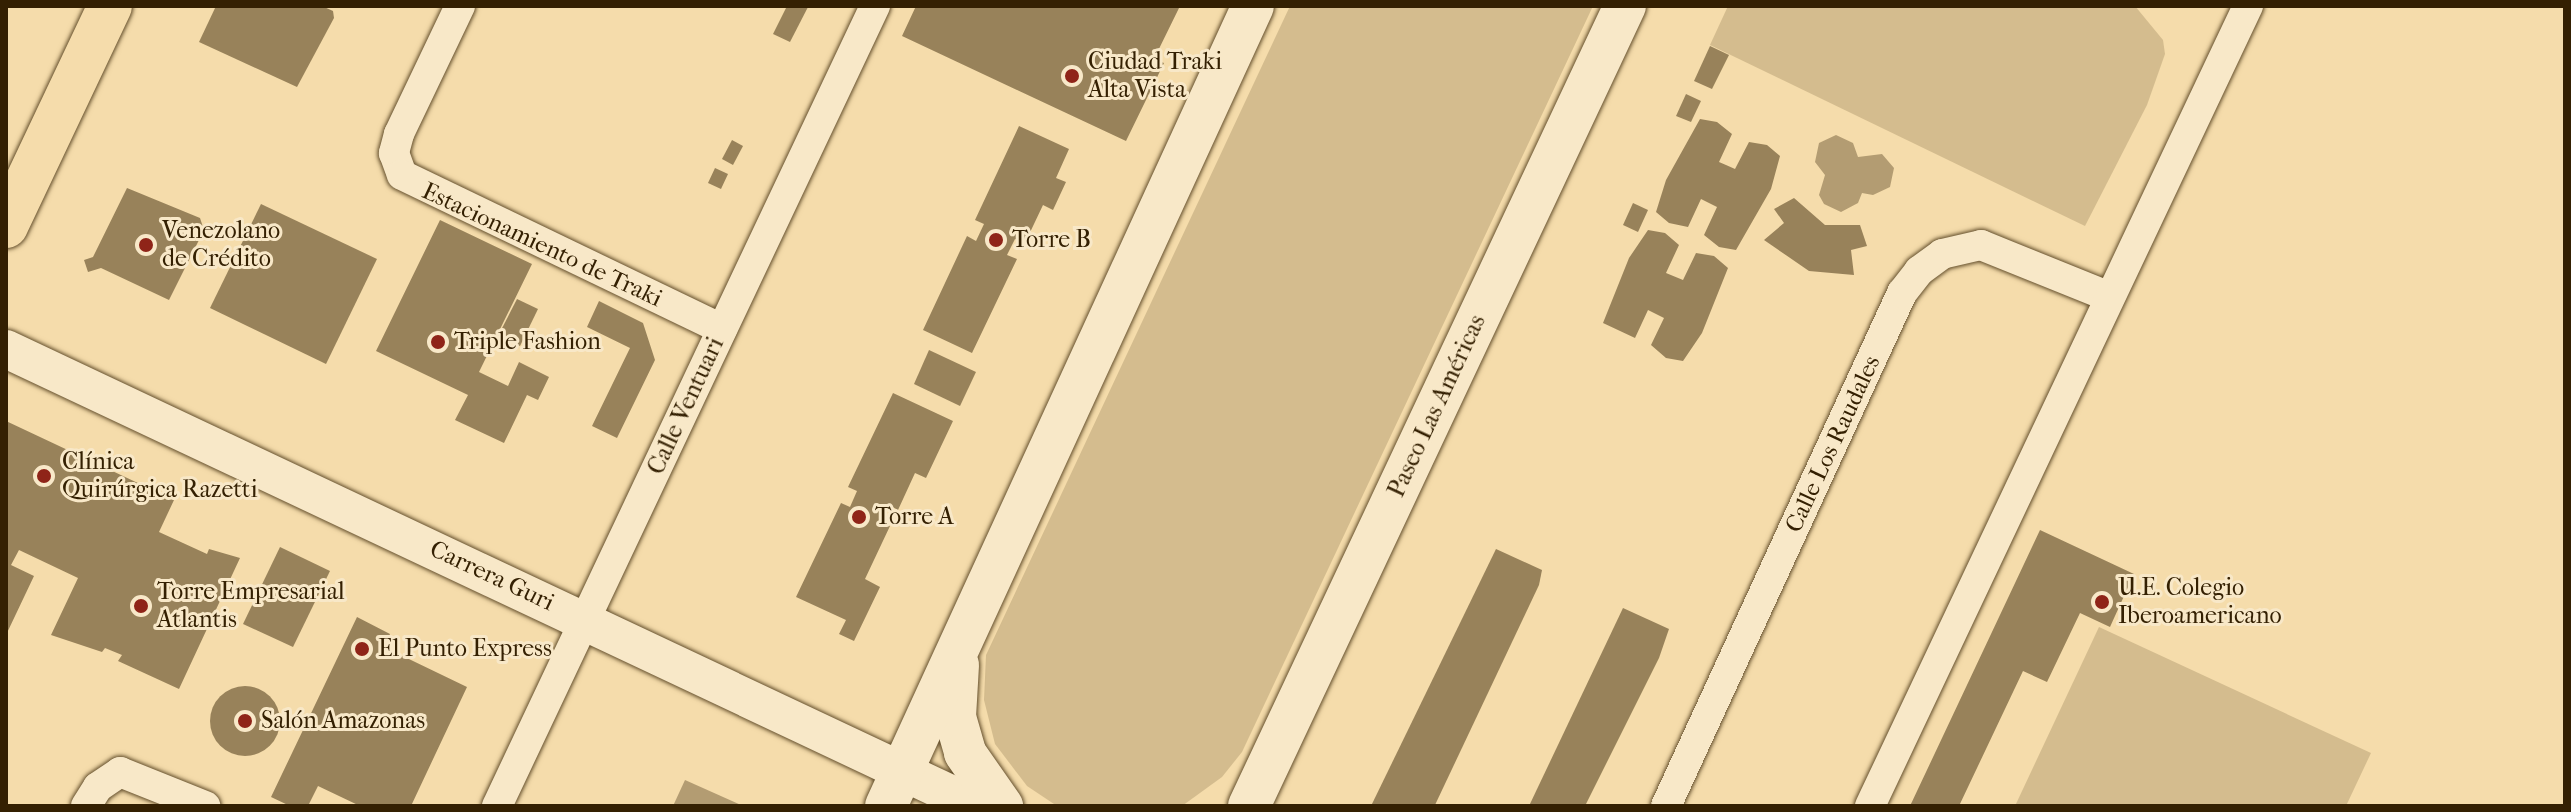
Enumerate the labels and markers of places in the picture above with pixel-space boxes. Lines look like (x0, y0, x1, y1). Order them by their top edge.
place label: Ciudad Traki Alta Vista (1088, 48, 1222, 104)
marker: Ciudad Traki Alta Vista (1063, 67, 1081, 85)
place label: Venezolano de Crédito (162, 217, 280, 273)
place label: Torre B (1012, 226, 1091, 254)
marker: Torre B (987, 231, 1005, 249)
marker: Venezolano de Crédito (137, 236, 155, 254)
place label: Triple Fashion (454, 328, 601, 356)
marker: Triple Fashion (429, 333, 447, 351)
place label: Clínica Quirúrgica Razetti (62, 448, 257, 504)
marker: Clínica Quirúrgica Razetti (33, 465, 55, 487)
place label: Torre A (875, 503, 954, 531)
marker: Torre A (850, 508, 868, 526)
place label: U.E. Colegio Iberoamericano (2118, 574, 2282, 630)
place label: Torre Empresarial Atlantis (157, 578, 345, 634)
marker: U.E. Colegio Iberoamericano (2093, 593, 2111, 611)
marker: Torre Empresarial Atlantis (132, 597, 150, 615)
place label: El Punto Express (378, 635, 552, 663)
marker: El Punto Express (353, 640, 371, 658)
place label: Salón Amazonas (261, 707, 425, 735)
marker: Salón Amazonas (236, 712, 254, 730)

